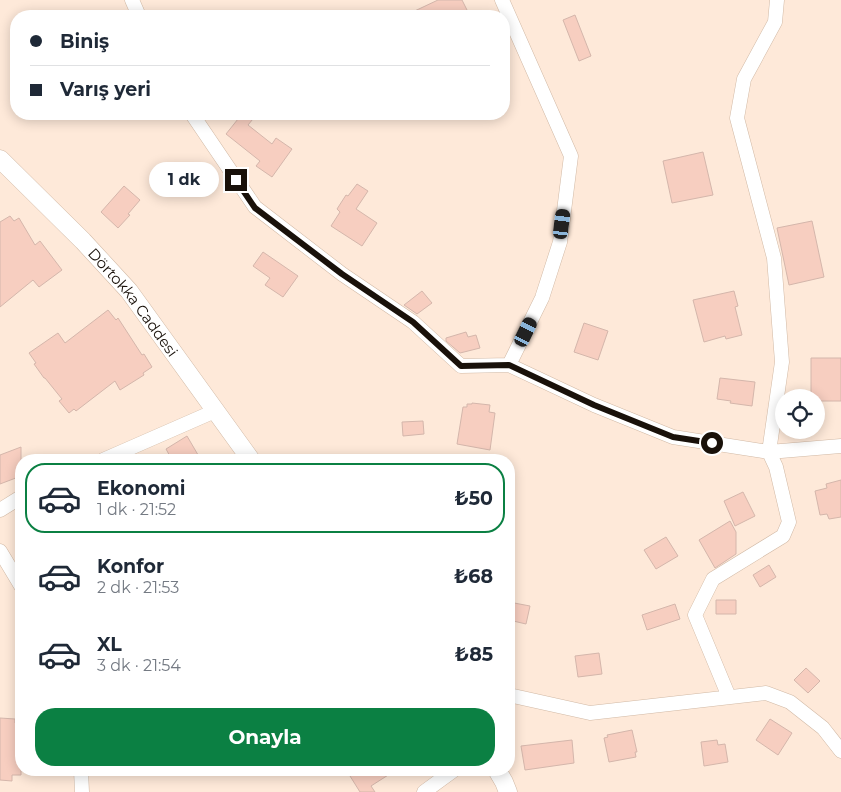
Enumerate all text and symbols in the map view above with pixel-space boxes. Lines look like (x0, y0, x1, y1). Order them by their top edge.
text: Biniş (60, 30, 109, 53)
text: Varış yeri (60, 78, 151, 101)
callout: 1 dk (148, 162, 218, 198)
route end (225, 169, 247, 191)
text: 1 dk (168, 170, 200, 189)
car (552, 208, 571, 240)
street label: Dörtokka Caddesi (84, 244, 183, 360)
car (512, 315, 539, 349)
map controls (775, 389, 825, 439)
button: locate (775, 389, 825, 439)
route start (701, 432, 723, 454)
icon: car (37, 476, 82, 521)
text: Ekonomi (97, 477, 186, 500)
text: ₺50 (455, 487, 493, 510)
text: 1 dk · 21:52 (97, 500, 176, 519)
icon: car (37, 554, 82, 599)
text: Konfor (97, 555, 164, 578)
text: ₺68 (454, 565, 493, 588)
text: 2 dk · 21:53 (97, 578, 179, 597)
icon: car (37, 632, 82, 677)
text: XL (97, 633, 122, 656)
text: ₺85 (455, 643, 493, 666)
text: 3 dk · 21:54 (97, 656, 181, 675)
button: Onayla (35, 708, 495, 766)

